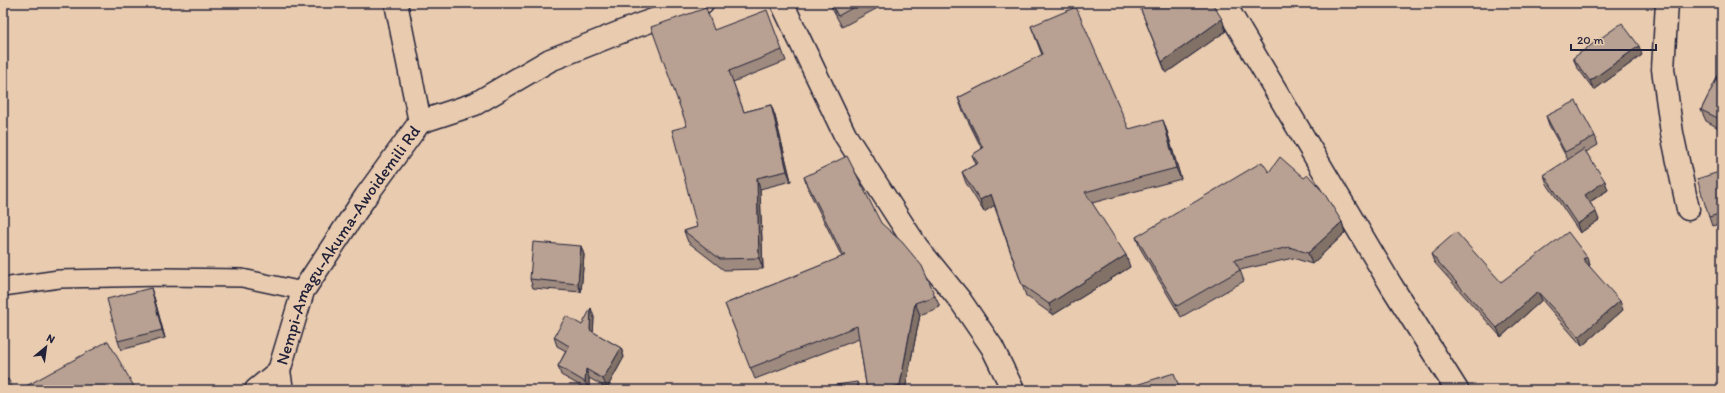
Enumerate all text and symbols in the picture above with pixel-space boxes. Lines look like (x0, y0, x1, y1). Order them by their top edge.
scale bar (1571, 26, 1656, 52)
text: 20 m (1577, 33, 1604, 47)
street label: Nempi-Amagu-Akuma-Awoidemili Rd (271, 122, 424, 367)
north arrow (26, 327, 66, 367)
text: N (44, 331, 57, 346)

